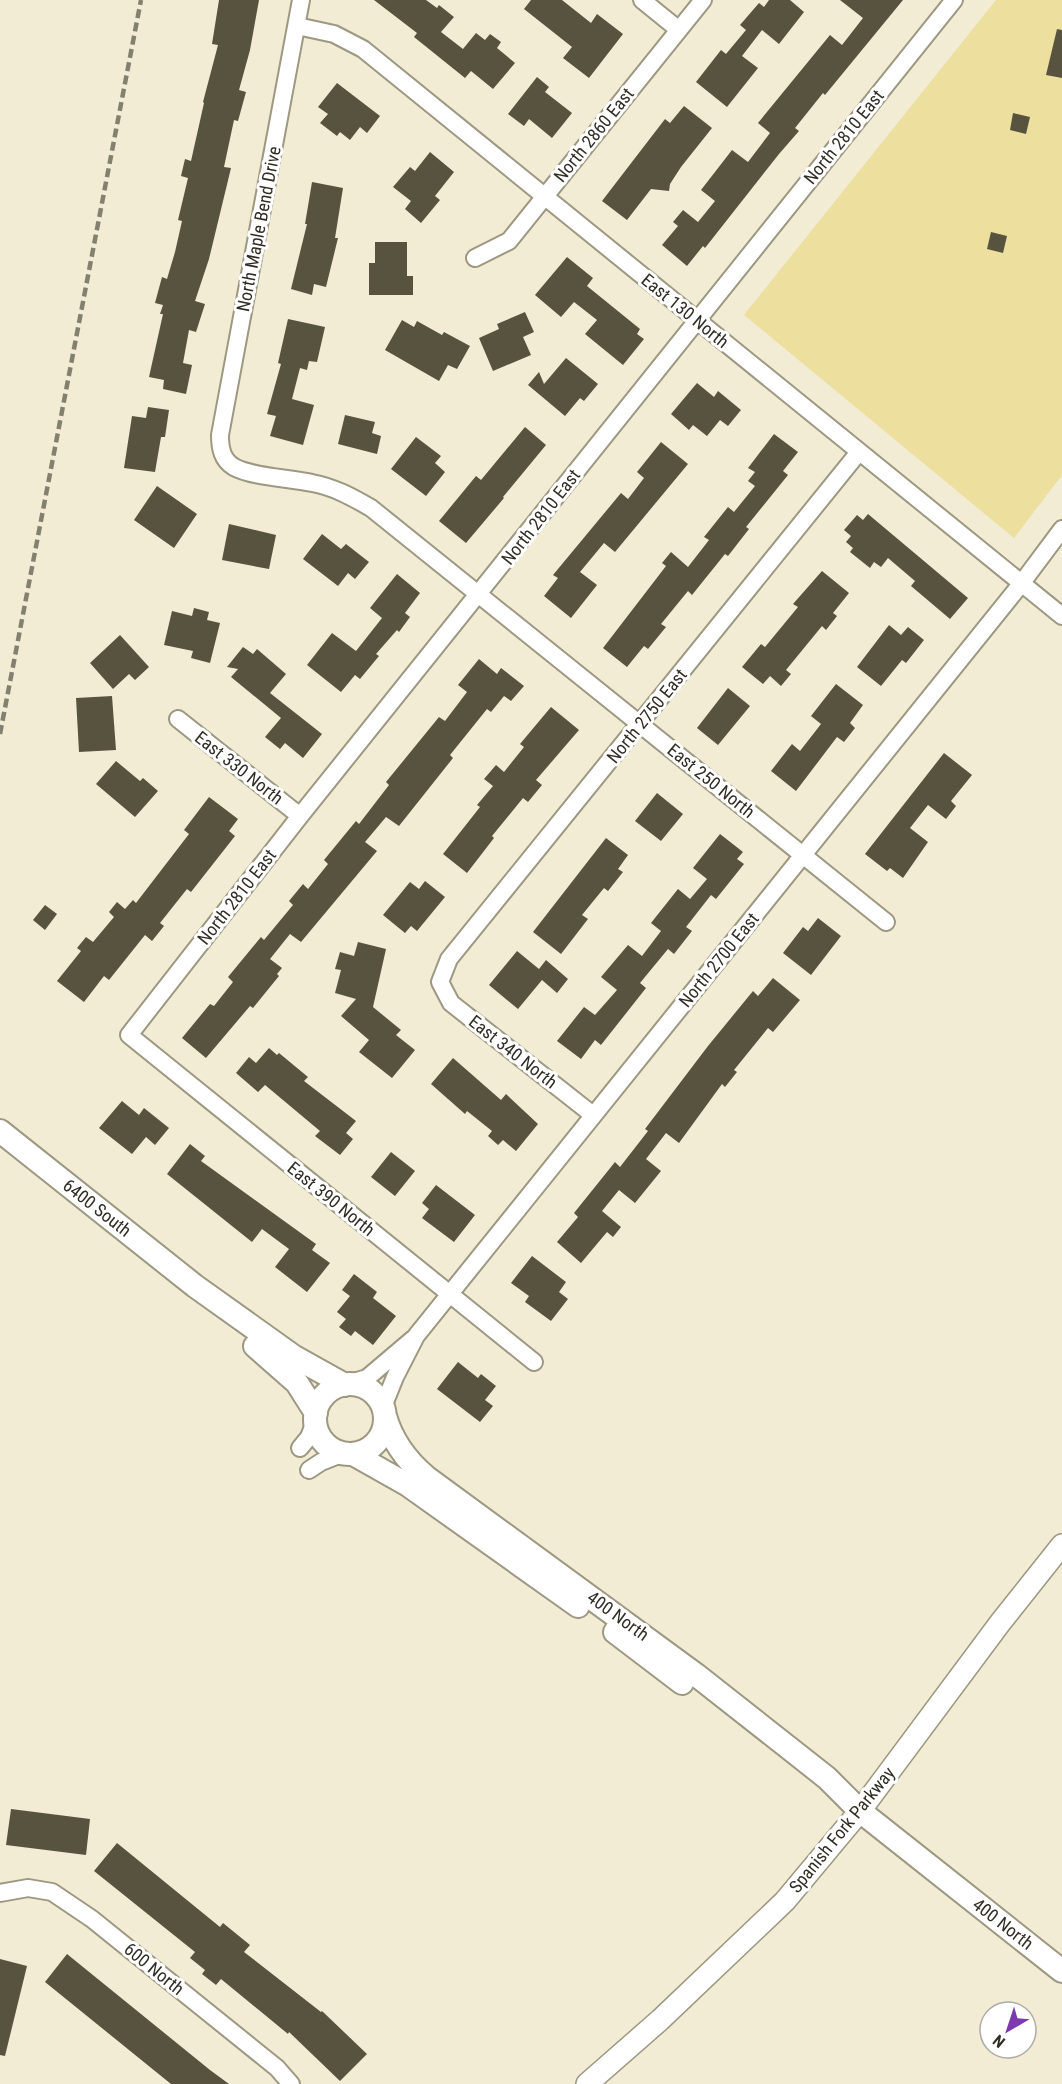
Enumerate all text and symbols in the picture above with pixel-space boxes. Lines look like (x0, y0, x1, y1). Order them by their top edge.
street label: North 2860 East (549, 83, 638, 186)
street label: North 2810 East (799, 85, 888, 188)
street label: North Maple Bend Drive (232, 144, 285, 313)
street label: East 130 North (637, 269, 733, 352)
street label: North 2810 East (497, 465, 584, 568)
street label: North 2750 East (602, 664, 691, 767)
street label: East 330 North (191, 727, 288, 809)
street label: East 250 North (663, 739, 759, 822)
street label: North 2810 East (193, 845, 280, 948)
street label: North 2700 East (674, 908, 763, 1011)
street label: East 340 North (465, 1011, 562, 1093)
street label: East 390 North (283, 1157, 379, 1240)
street label: 6400 South (59, 1174, 136, 1241)
street label: 400 North (583, 1586, 653, 1645)
street label: Spanish Fork Parkway (784, 1762, 899, 1897)
street label: 400 North (969, 1893, 1038, 1954)
street label: 600 North (120, 1938, 188, 1999)
north arrow (978, 2000, 1038, 2060)
text: N (989, 2031, 1009, 2052)

